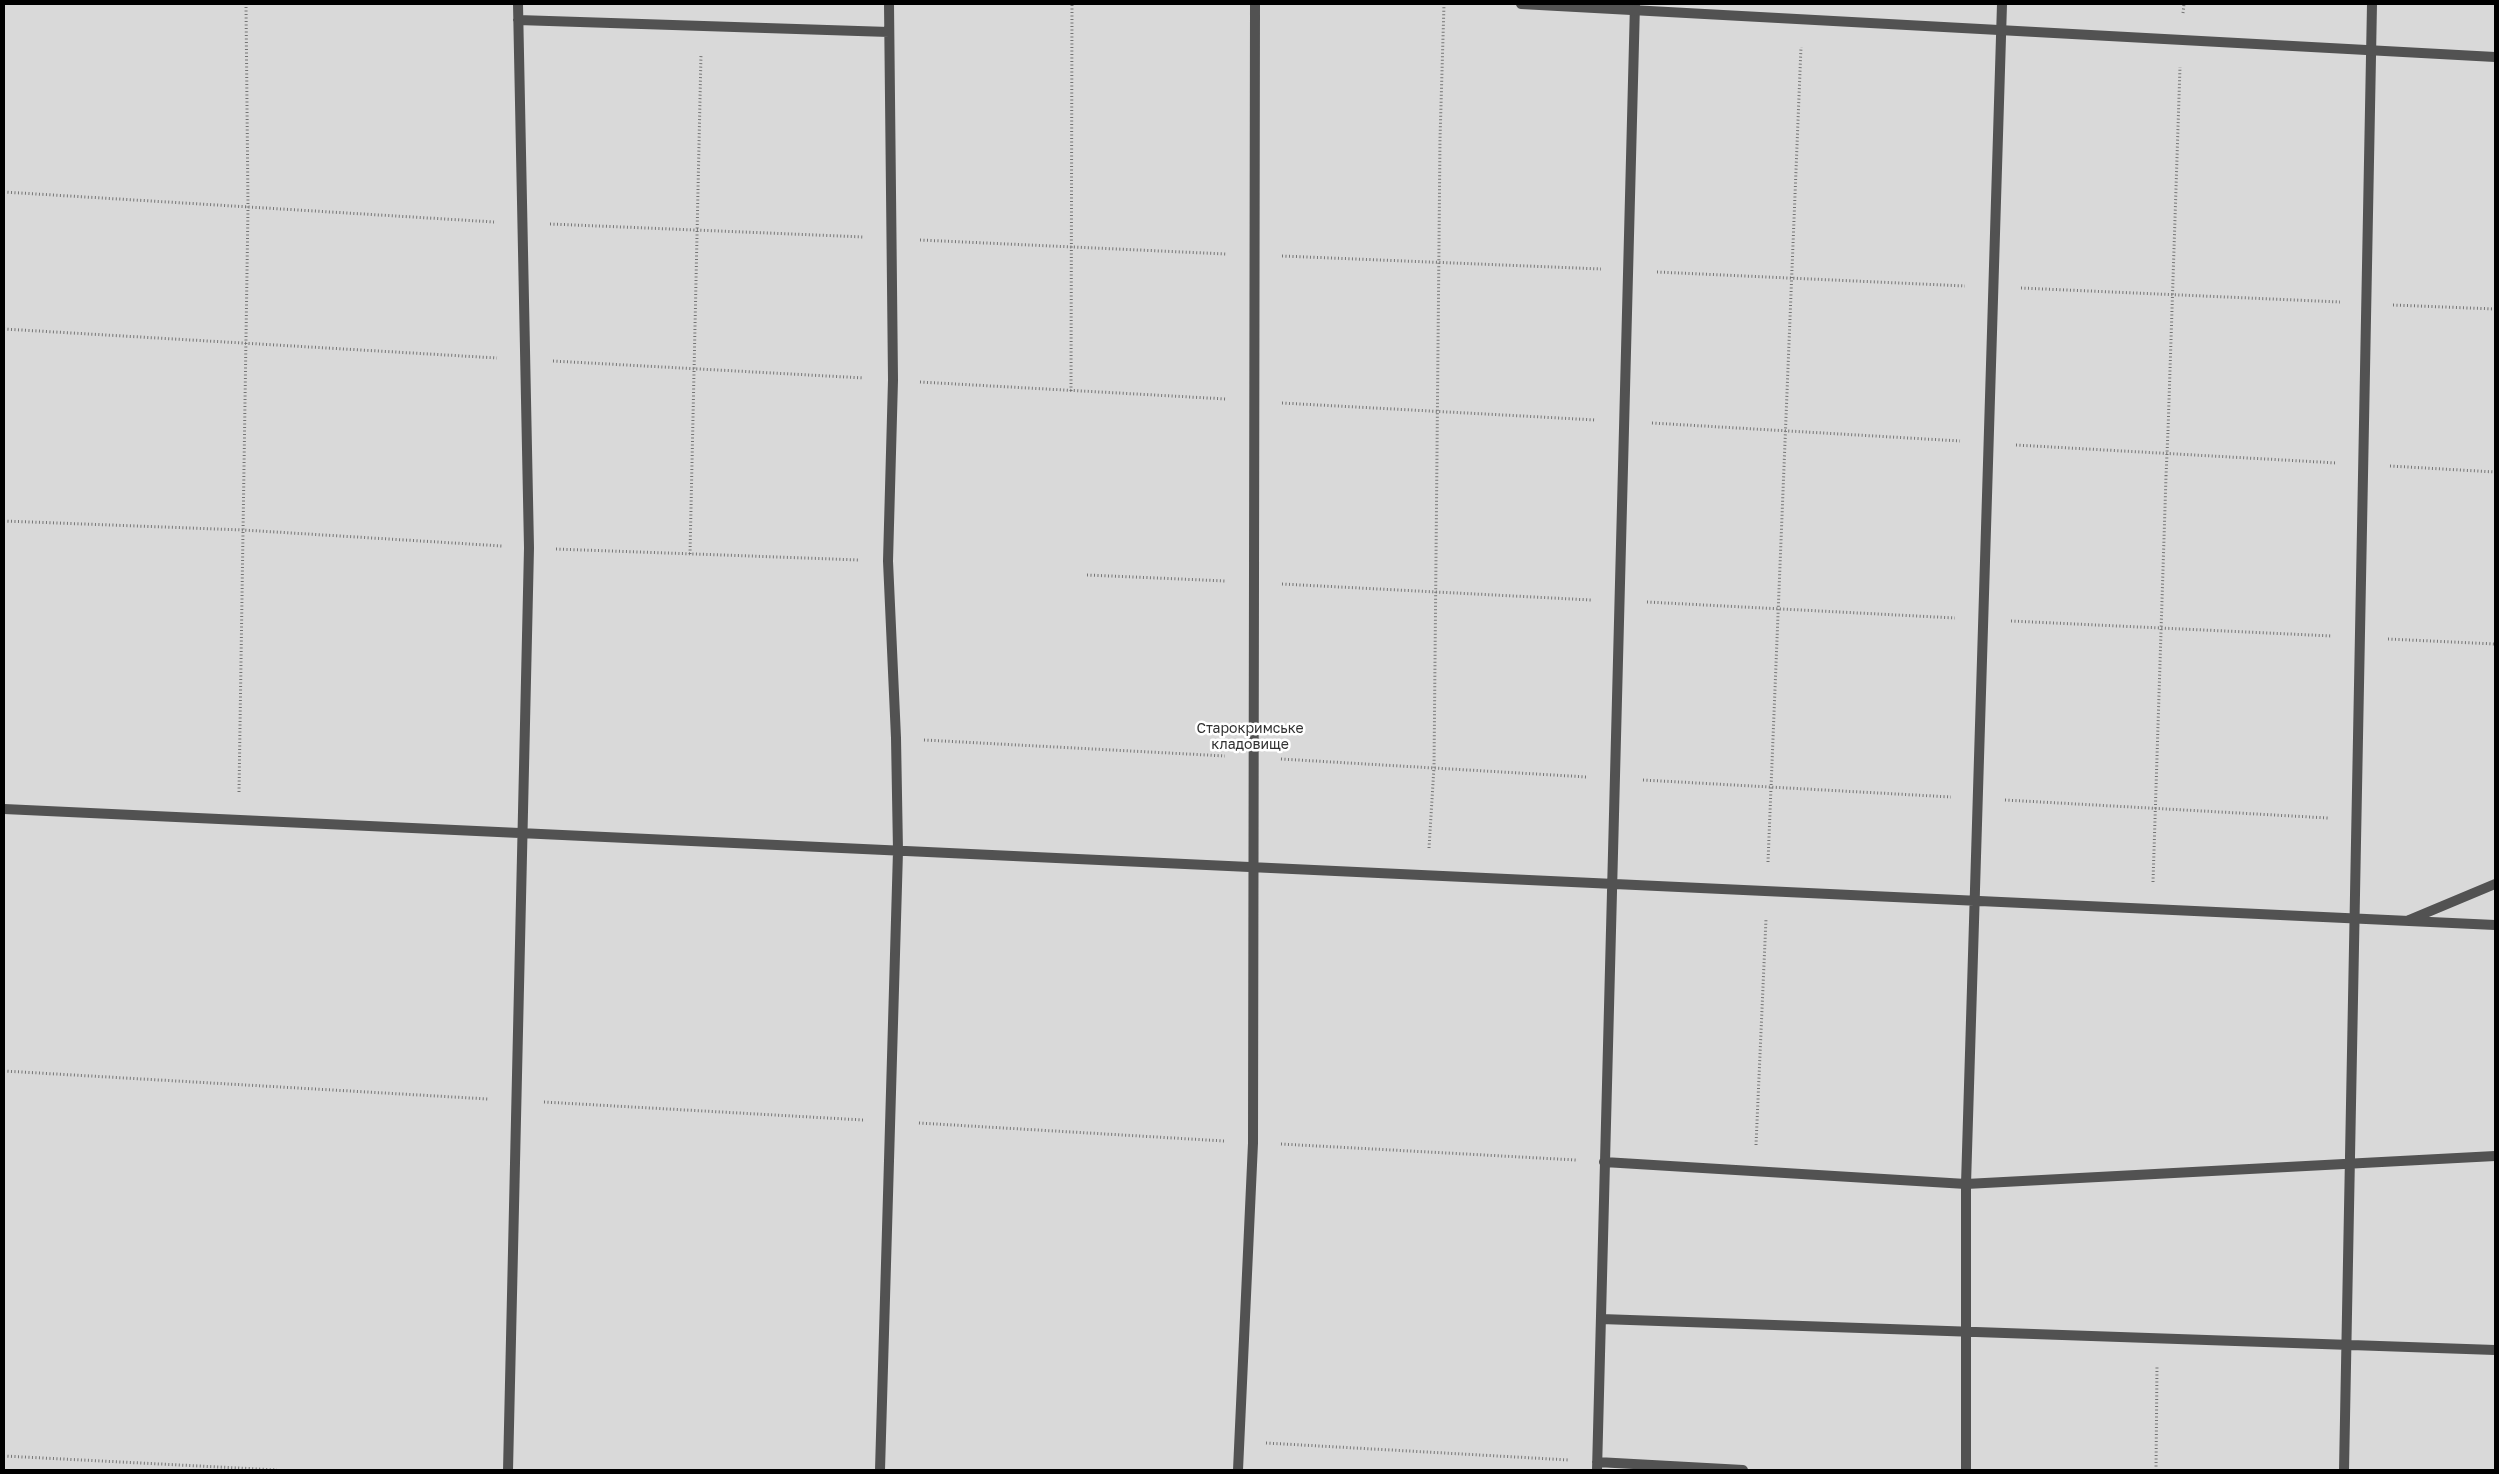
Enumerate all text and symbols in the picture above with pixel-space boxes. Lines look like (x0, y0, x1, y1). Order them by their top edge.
park label: Старокримське кладовище (1196, 721, 1304, 754)

